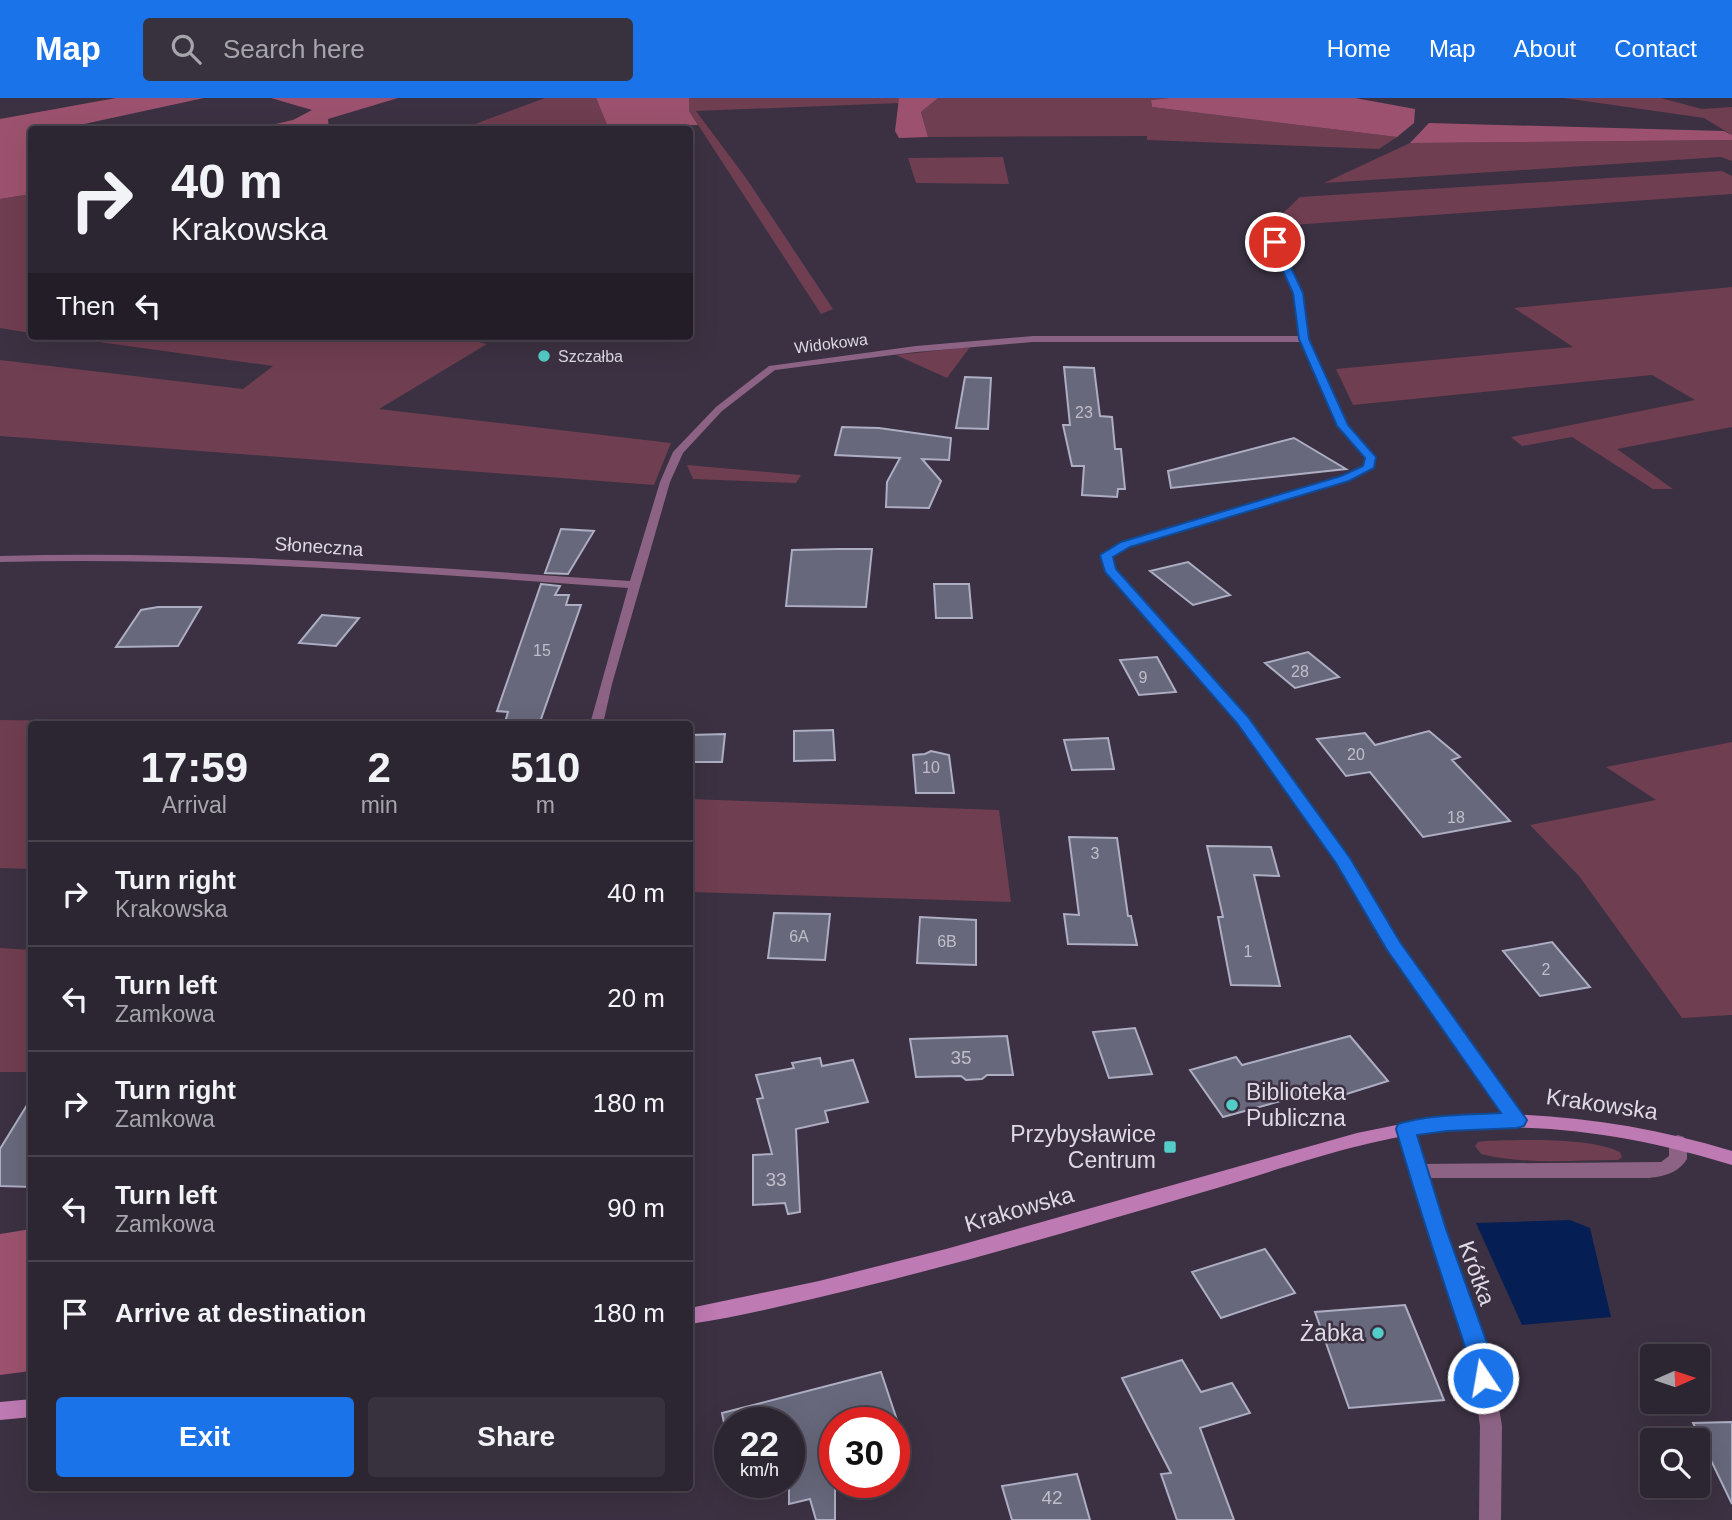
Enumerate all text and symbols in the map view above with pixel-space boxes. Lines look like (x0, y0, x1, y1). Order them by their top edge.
search box (143, 18, 633, 81)
text: Map (35, 30, 101, 67)
icon: search (167, 30, 205, 68)
text: Search here (223, 34, 365, 64)
text: Home (1327, 35, 1391, 62)
text: Map (1429, 35, 1476, 62)
text: About (1514, 35, 1576, 62)
text: Contact (1614, 35, 1697, 62)
icon: right (56, 154, 147, 245)
text: 40 m (171, 154, 283, 208)
text: Krakowska (171, 211, 328, 247)
pin (1245, 212, 1305, 272)
icon: arrive (1256, 223, 1294, 261)
icon: left (129, 287, 167, 325)
text: Then (56, 291, 115, 321)
street label: Widokowa (793, 331, 869, 356)
marker: Szczałba (536, 348, 552, 364)
place label: Szczałba (558, 348, 623, 365)
house number: 23 (1075, 404, 1093, 421)
street label: Słoneczna (274, 533, 364, 560)
house number: 15 (533, 642, 551, 659)
house number: 28 (1291, 663, 1309, 680)
house number: 9 (1139, 669, 1148, 686)
text: 17:59 (141, 744, 248, 791)
text: 2 (367, 744, 391, 791)
text: 510 (510, 744, 580, 791)
house number: 20 (1347, 746, 1365, 763)
house number: 10 (922, 759, 940, 776)
text: Arrival (162, 792, 227, 818)
text: min (361, 792, 398, 818)
text: m (536, 792, 555, 818)
house number: 18 (1447, 809, 1465, 826)
house number: 3 (1091, 845, 1100, 862)
text: Turn right (115, 865, 236, 895)
icon: right (56, 875, 94, 913)
text: 40 m (607, 878, 665, 908)
text: Krakowska (115, 896, 227, 922)
house number: 6A (789, 928, 809, 945)
house number: 6B (937, 933, 957, 950)
house number: 1 (1244, 943, 1253, 960)
house number: 2 (1542, 961, 1551, 978)
text: Turn left (115, 970, 217, 1000)
icon: left (56, 980, 94, 1018)
text: 20 m (607, 983, 665, 1013)
text: Zamkowa (115, 1001, 215, 1027)
house number: 35 (950, 1047, 972, 1068)
text: Turn right (115, 1075, 236, 1105)
place label: Biblioteka Publiczna (1246, 1079, 1346, 1131)
street label: Krakowska (1544, 1083, 1660, 1125)
icon: right (56, 1085, 94, 1123)
text: 180 m (593, 1088, 665, 1118)
marker: Biblioteka Publiczna (1224, 1097, 1240, 1113)
text: Zamkowa (115, 1106, 215, 1132)
place label: Przybysławice Centrum (1010, 1121, 1156, 1173)
marker: Przybysławice Centrum (1162, 1139, 1178, 1155)
house number: 33 (765, 1169, 787, 1190)
text: Turn left (115, 1180, 217, 1210)
street label: Krakowska (961, 1181, 1077, 1237)
icon: left (56, 1190, 94, 1228)
text: 90 m (607, 1193, 665, 1223)
text: Zamkowa (115, 1211, 215, 1237)
street label: Krótka (1453, 1237, 1501, 1309)
icon: arrive (56, 1295, 94, 1333)
text: Arrive at destination (115, 1298, 366, 1328)
text: 180 m (593, 1298, 665, 1328)
place label: Żabka (1300, 1320, 1364, 1346)
marker: Żabka (1370, 1325, 1386, 1341)
position arrow (1446, 1341, 1520, 1415)
north arrow (1640, 1344, 1710, 1414)
map controls (1640, 1344, 1710, 1498)
button: Exit (56, 1397, 354, 1477)
button: Share (368, 1397, 665, 1477)
speed limit sign: 30 (819, 1407, 910, 1498)
text: 22 (740, 1424, 779, 1463)
button: search (1640, 1428, 1710, 1498)
text: km/h (740, 1460, 779, 1480)
house number: 42 (1041, 1487, 1063, 1508)

